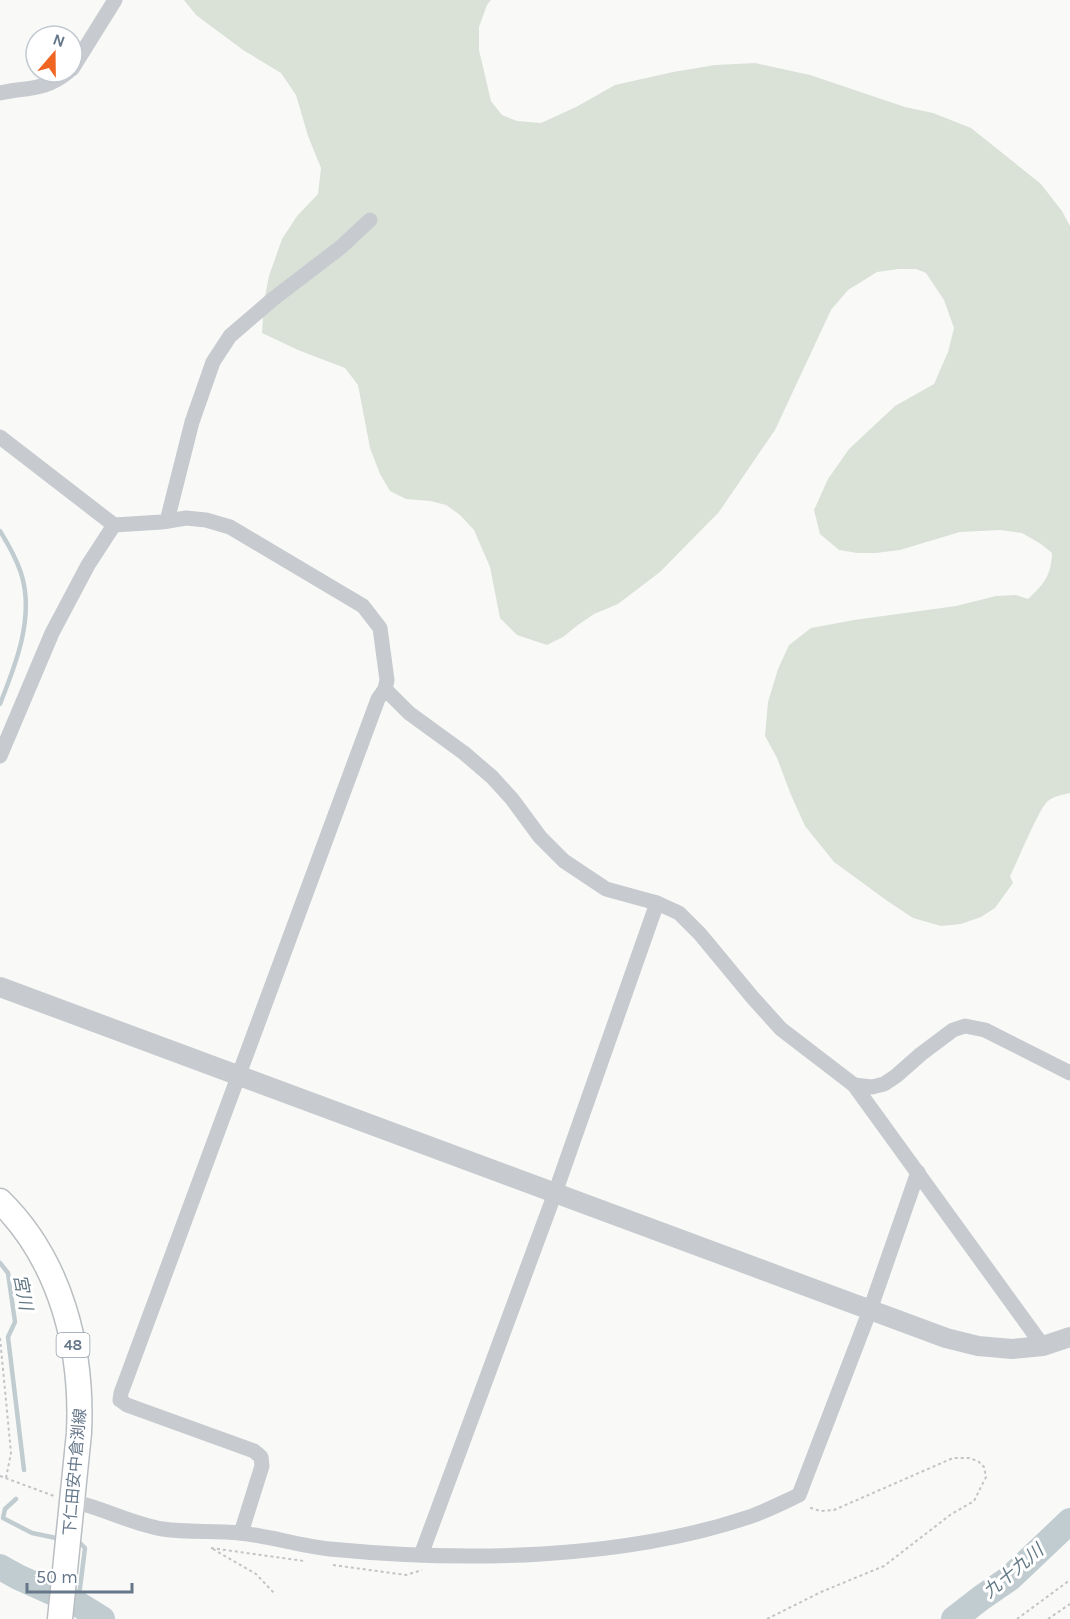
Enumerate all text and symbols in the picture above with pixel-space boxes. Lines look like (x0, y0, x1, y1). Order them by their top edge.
north arrow (24, 24, 84, 84)
text: N (50, 29, 68, 51)
water label: 宮川 (9, 1272, 38, 1314)
road number: 48 (56, 1333, 90, 1357)
street label: 下仁田安中倉渕線 (59, 1407, 90, 1537)
water label: 九十九川 (978, 1538, 1049, 1603)
scale bar (27, 1556, 132, 1594)
text: 50 m (36, 1566, 78, 1588)

